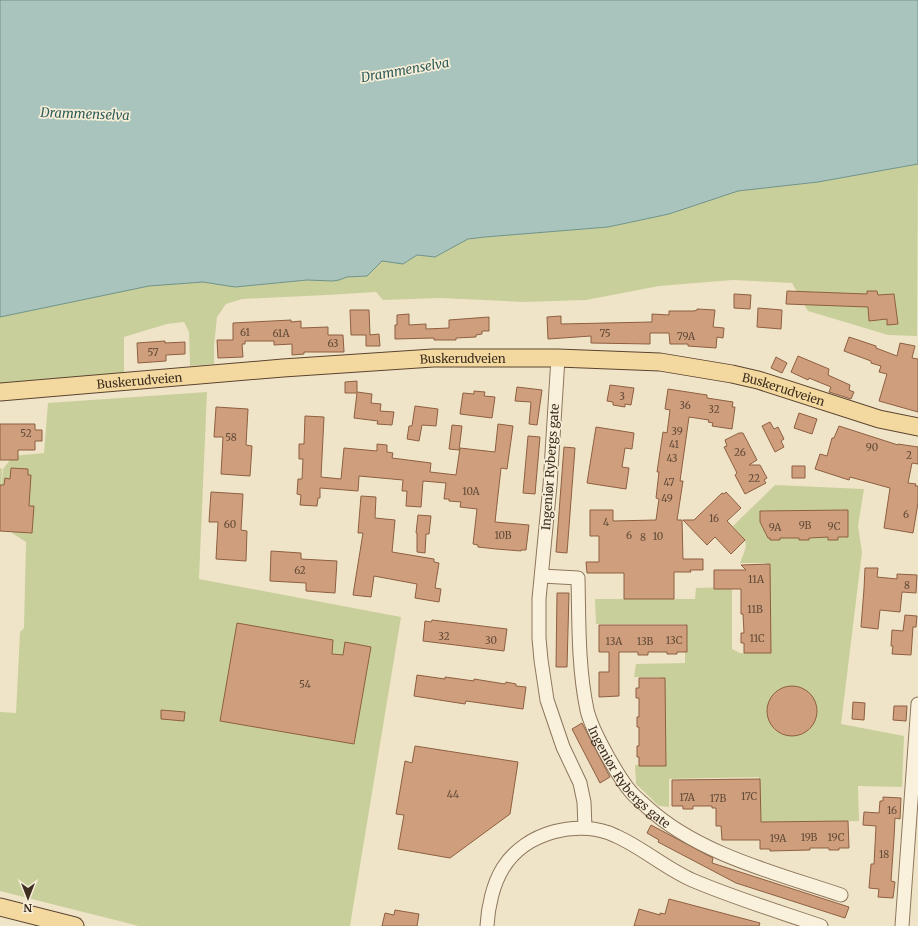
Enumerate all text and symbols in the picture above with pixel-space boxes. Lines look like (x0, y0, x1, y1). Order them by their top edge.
water label: Drammenselva (359, 54, 450, 86)
water label: Drammenselva (39, 104, 130, 124)
house number: 61 (240, 326, 250, 339)
house number: 61A (272, 327, 291, 340)
house number: 75 (599, 327, 611, 340)
house number: 79A (677, 330, 696, 343)
house number: 63 (327, 337, 339, 350)
house number: 57 (147, 346, 159, 359)
street label: Buskerudveien (419, 350, 506, 366)
street label: Buskerudveien (96, 369, 183, 391)
street label: Buskerudveien (741, 369, 827, 409)
house number: 3 (619, 390, 625, 403)
house number: 36 (679, 399, 691, 412)
street label: Ingeniør Rybergs gate (538, 403, 562, 531)
house number: 32 (708, 403, 720, 416)
house number: 39 (671, 425, 683, 438)
house number: 52 (20, 427, 32, 440)
house number: 58 (225, 431, 237, 444)
house number: 41 (669, 438, 679, 451)
house number: 90 (866, 441, 878, 454)
house number: 26 (734, 446, 746, 459)
house number: 2 (906, 449, 912, 462)
house number: 43 (666, 452, 678, 465)
house number: 22 (748, 472, 760, 485)
house number: 47 (664, 476, 675, 489)
house number: 10A (462, 485, 481, 498)
house number: 49 (661, 492, 673, 505)
house number: 6 (903, 508, 909, 521)
house number: 16 (709, 512, 719, 525)
house number: 4 (603, 516, 609, 529)
house number: 60 (224, 518, 236, 531)
house number: 9B (799, 519, 812, 532)
house number: 9C (828, 520, 841, 533)
house number: 9A (769, 521, 782, 534)
house number: 10B (495, 529, 512, 542)
house number: 6 (626, 529, 632, 542)
house number: 10 (653, 530, 663, 543)
house number: 8 (640, 531, 646, 544)
house number: 62 (294, 564, 306, 577)
house number: 11A (748, 573, 765, 586)
house number: 8 (904, 579, 910, 592)
house number: 11B (747, 603, 763, 616)
house number: 32 (438, 630, 450, 643)
house number: 11C (749, 632, 765, 645)
house number: 30 (485, 634, 497, 647)
house number: 13C (666, 634, 683, 647)
house number: 13A (606, 635, 623, 648)
house number: 13B (637, 635, 653, 648)
house number: 54 (299, 678, 311, 691)
street label: Ingeniør Rybergs gate (585, 723, 674, 831)
house number: 44 (447, 788, 459, 801)
house number: 17C (741, 790, 757, 803)
house number: 17A (679, 791, 696, 804)
house number: 17B (710, 792, 726, 805)
house number: 16 (887, 804, 897, 817)
house number: 19B (801, 831, 818, 844)
house number: 19C (828, 831, 845, 844)
house number: 19A (770, 832, 787, 845)
house number: 18 (879, 848, 889, 861)
north arrow (8, 878, 48, 918)
text: N (23, 901, 32, 915)

